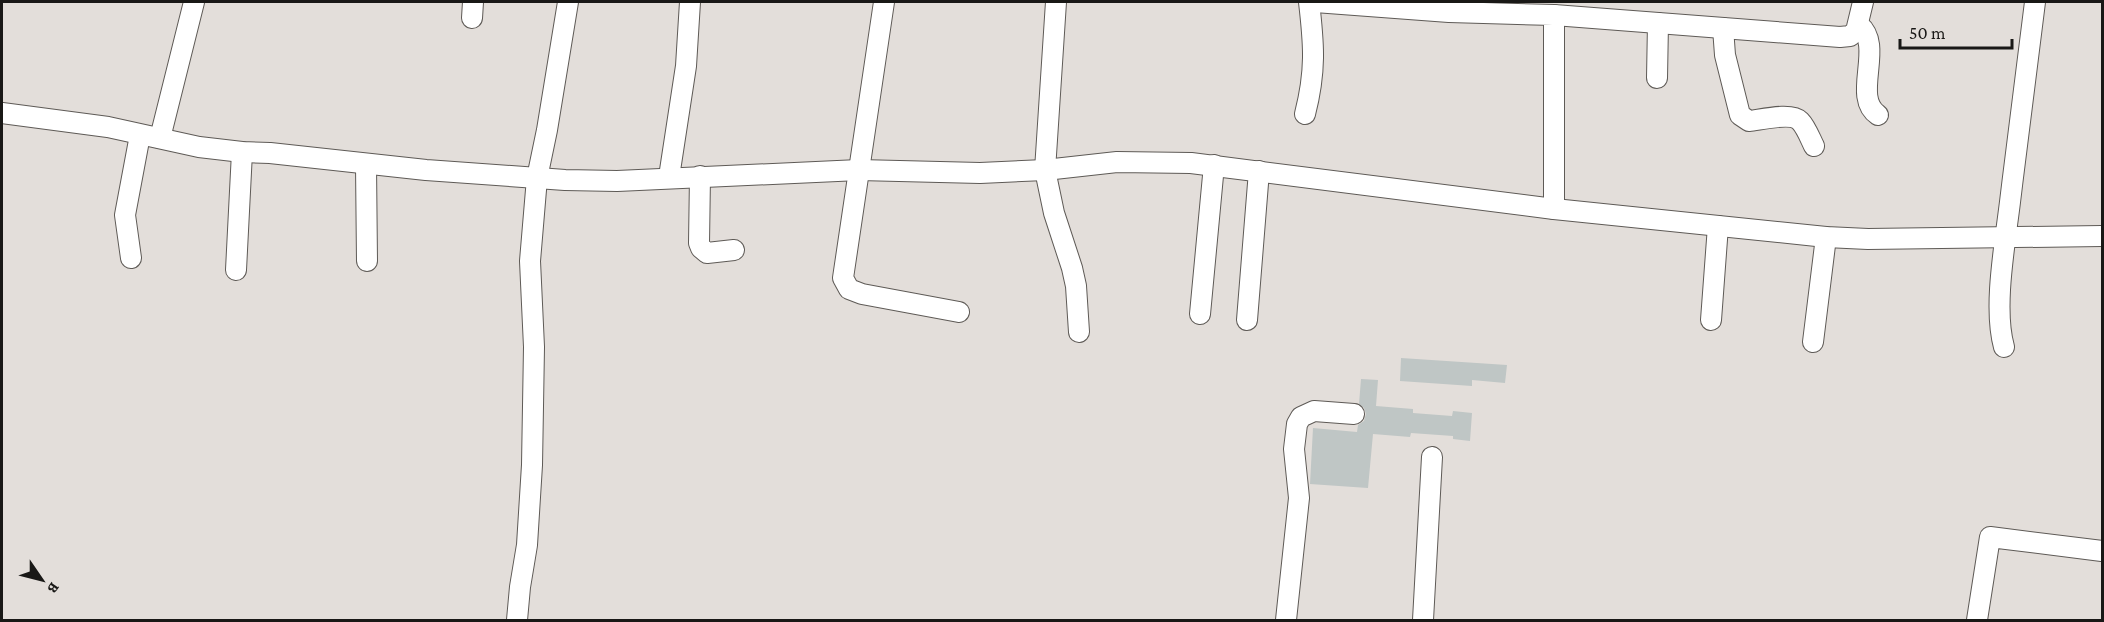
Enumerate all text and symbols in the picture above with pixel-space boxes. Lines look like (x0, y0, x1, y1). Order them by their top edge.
scale bar (1900, 12, 2012, 50)
text: 50 m (1909, 23, 1946, 43)
north arrow (12, 550, 72, 610)
text: B (44, 580, 64, 597)

